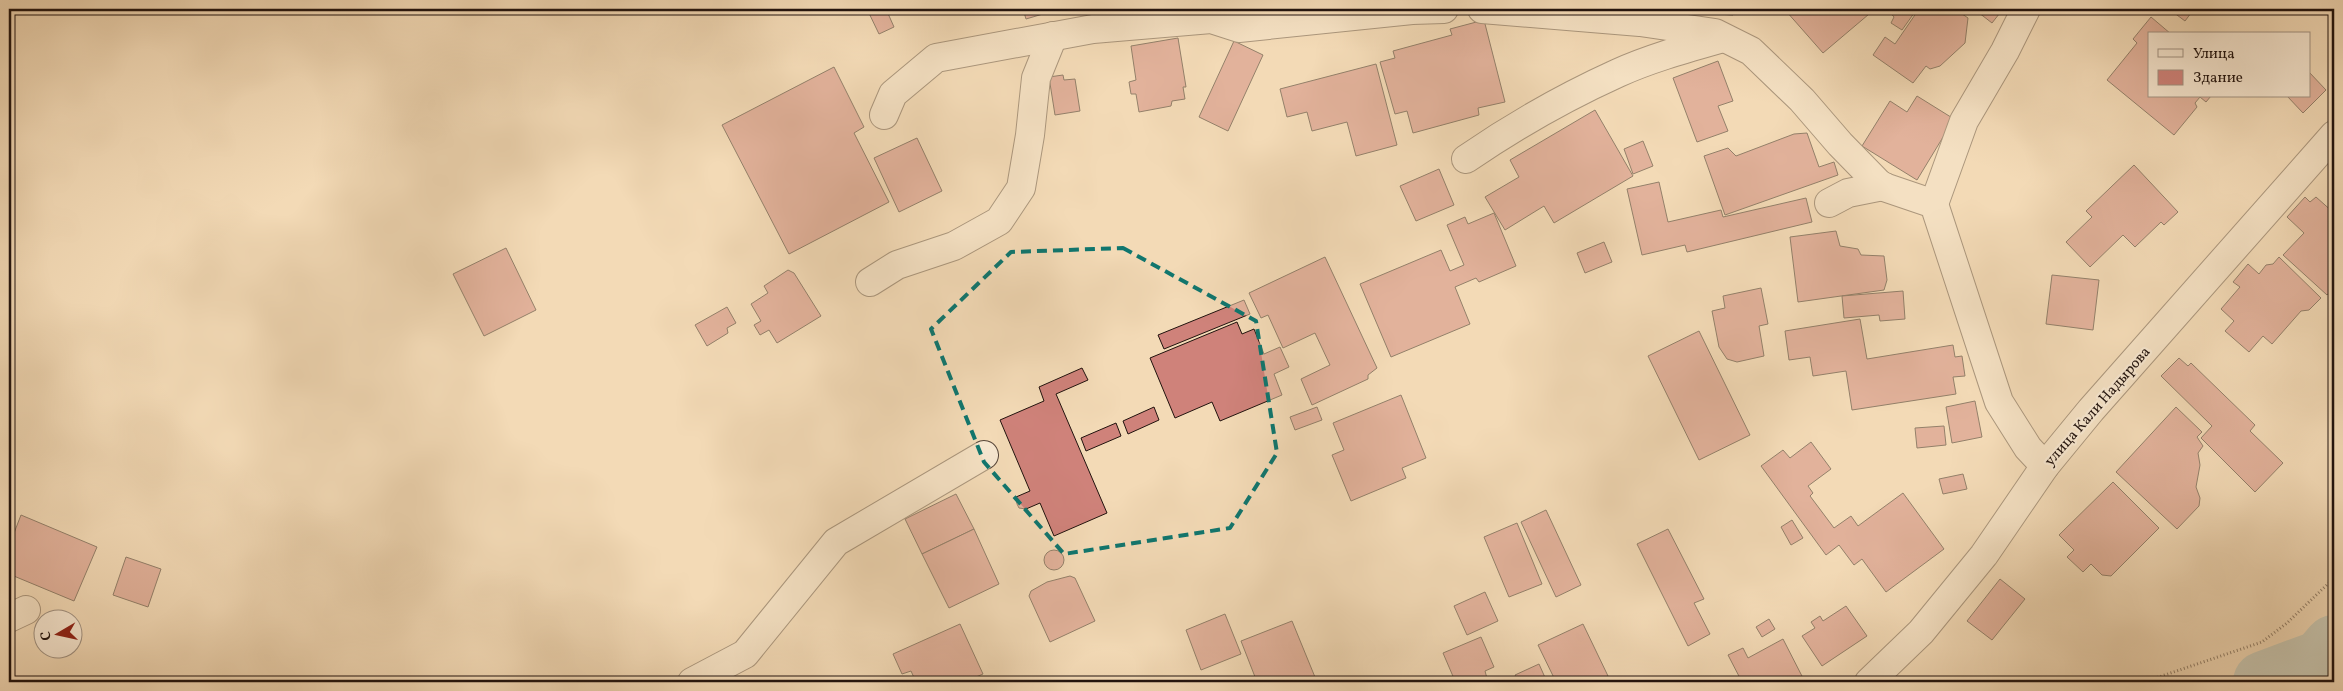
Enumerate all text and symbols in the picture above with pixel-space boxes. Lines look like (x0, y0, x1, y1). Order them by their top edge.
legend (2148, 32, 2310, 98)
text: Улица (2193, 44, 2235, 65)
text: Здание (2193, 68, 2243, 89)
street label: улица Кали Надырова (2040, 343, 2156, 471)
north arrow (32, 608, 82, 658)
text: С (37, 630, 57, 642)

